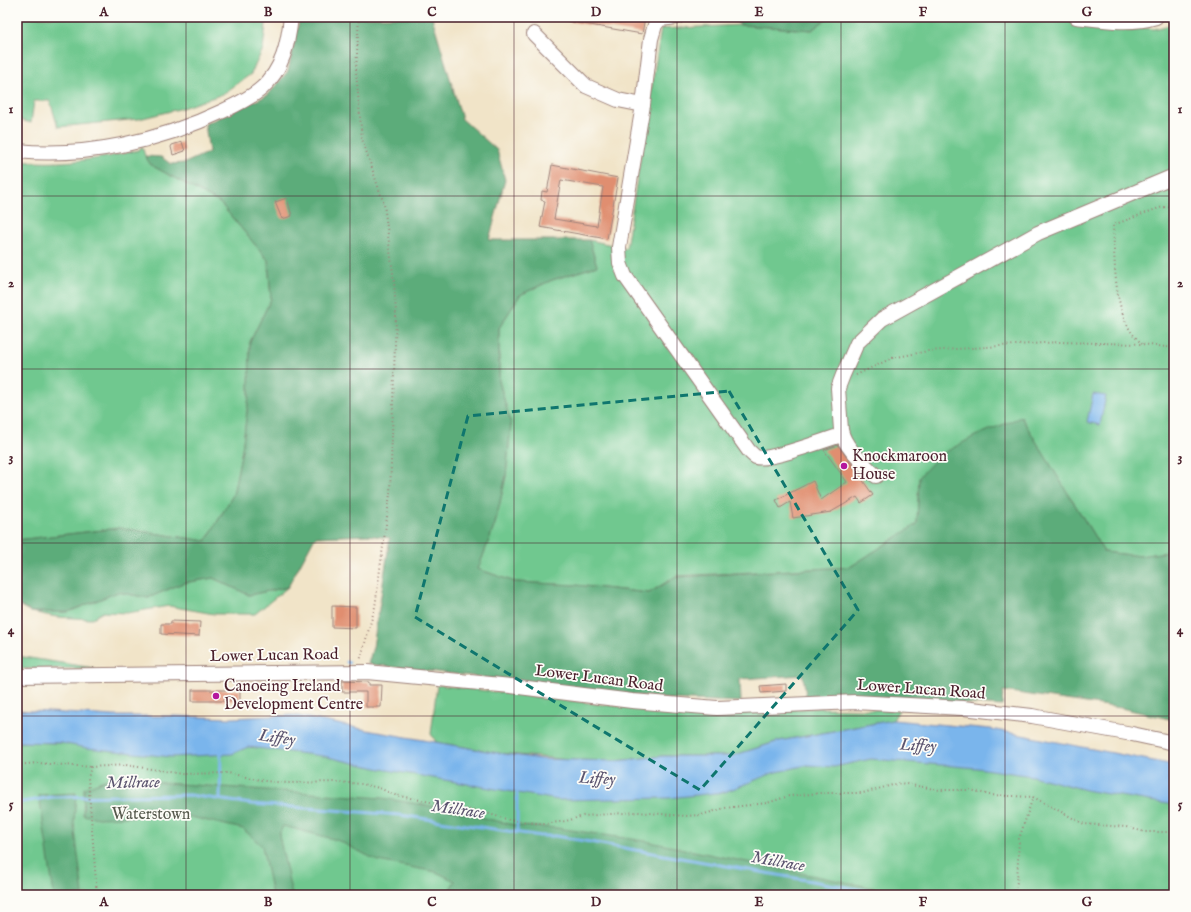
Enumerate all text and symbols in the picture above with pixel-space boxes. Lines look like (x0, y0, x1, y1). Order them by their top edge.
text: A (99, 4, 110, 21)
text: B (264, 4, 273, 21)
text: C (427, 4, 437, 21)
text: D (591, 4, 602, 21)
text: E (754, 4, 764, 21)
text: F (919, 4, 928, 21)
text: G (1082, 4, 1093, 21)
text: 1 (9, 101, 14, 118)
text: 1 (1178, 101, 1183, 118)
text: 2 (8, 275, 14, 292)
text: 2 (1177, 275, 1183, 292)
place label: Knockmaroon House (852, 447, 947, 485)
text: 3 (9, 449, 14, 466)
text: 3 (1178, 449, 1183, 466)
marker: Knockmaroon House (839, 461, 849, 471)
text: 4 (8, 622, 15, 639)
text: 4 (1177, 622, 1184, 639)
street label: Lower Lucan Road (209, 645, 339, 667)
street label: Lower Lucan Road (534, 661, 665, 697)
street label: Lower Lucan Road (856, 676, 986, 705)
place label: Canoeing Ireland Development Centre (224, 677, 363, 715)
marker: Canoeing Ireland Development Centre (211, 691, 221, 701)
water label: Liffey (256, 725, 297, 751)
water label: Liffey (898, 734, 938, 757)
water label: Liffey (577, 767, 617, 790)
water label: Millrace (106, 772, 160, 794)
text: 5 (9, 796, 14, 813)
water label: Millrace (430, 796, 486, 824)
text: 5 (1178, 796, 1183, 813)
park label: Waterstown (112, 805, 191, 825)
water label: Millrace (750, 847, 807, 877)
text: A (99, 894, 110, 911)
text: B (264, 894, 273, 911)
text: C (427, 894, 437, 911)
text: D (591, 894, 602, 911)
text: E (754, 894, 764, 911)
text: F (919, 894, 928, 911)
text: G (1082, 894, 1093, 911)

